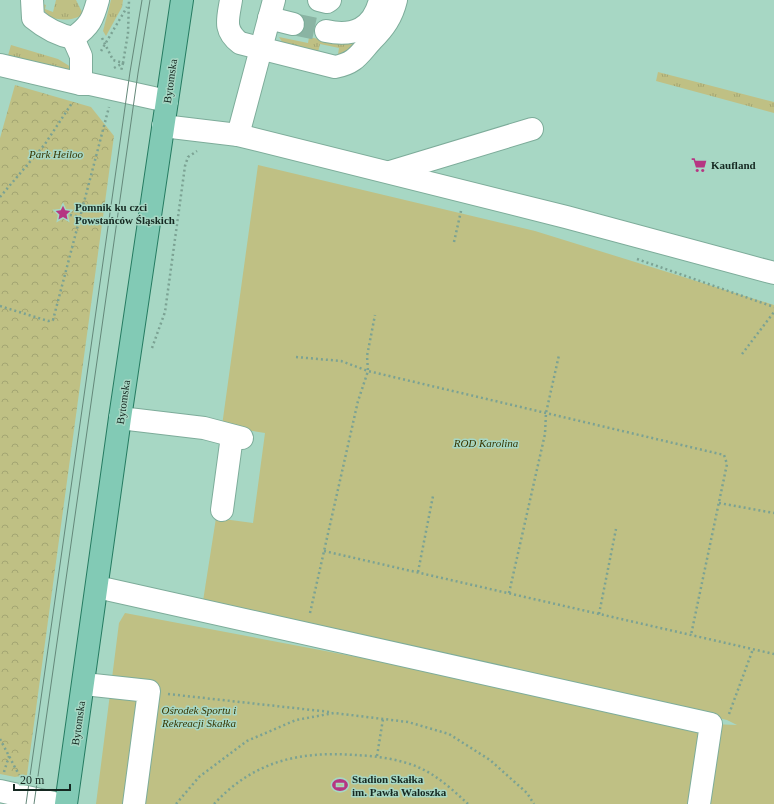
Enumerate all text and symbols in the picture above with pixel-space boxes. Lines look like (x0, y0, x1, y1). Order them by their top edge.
street label: Bytomska (161, 58, 179, 104)
park label: Park Heiloo (28, 148, 84, 160)
supermarket icon: Kaufland (690, 156, 708, 174)
place label: Kaufland (711, 159, 756, 171)
place label: Pomnik ku czci Powstańców Śląskich (75, 201, 175, 226)
place icon: Pomnik ku czci Powstańców Śląskich (54, 204, 72, 222)
street label: Bytomska (114, 379, 132, 425)
park label: ROD Karolina (453, 437, 519, 449)
street label: Bytomska (69, 700, 87, 746)
park label: Ośrodek Sportu i Rekreacji Skałka (161, 704, 236, 729)
scale bar (14, 766, 70, 792)
text: 20 m (20, 773, 45, 787)
place label: Stadion Skałka im. Pawła Waloszka (352, 773, 447, 798)
sports icon: Stadion Skałka im. Pawła Waloszka (331, 776, 349, 794)

